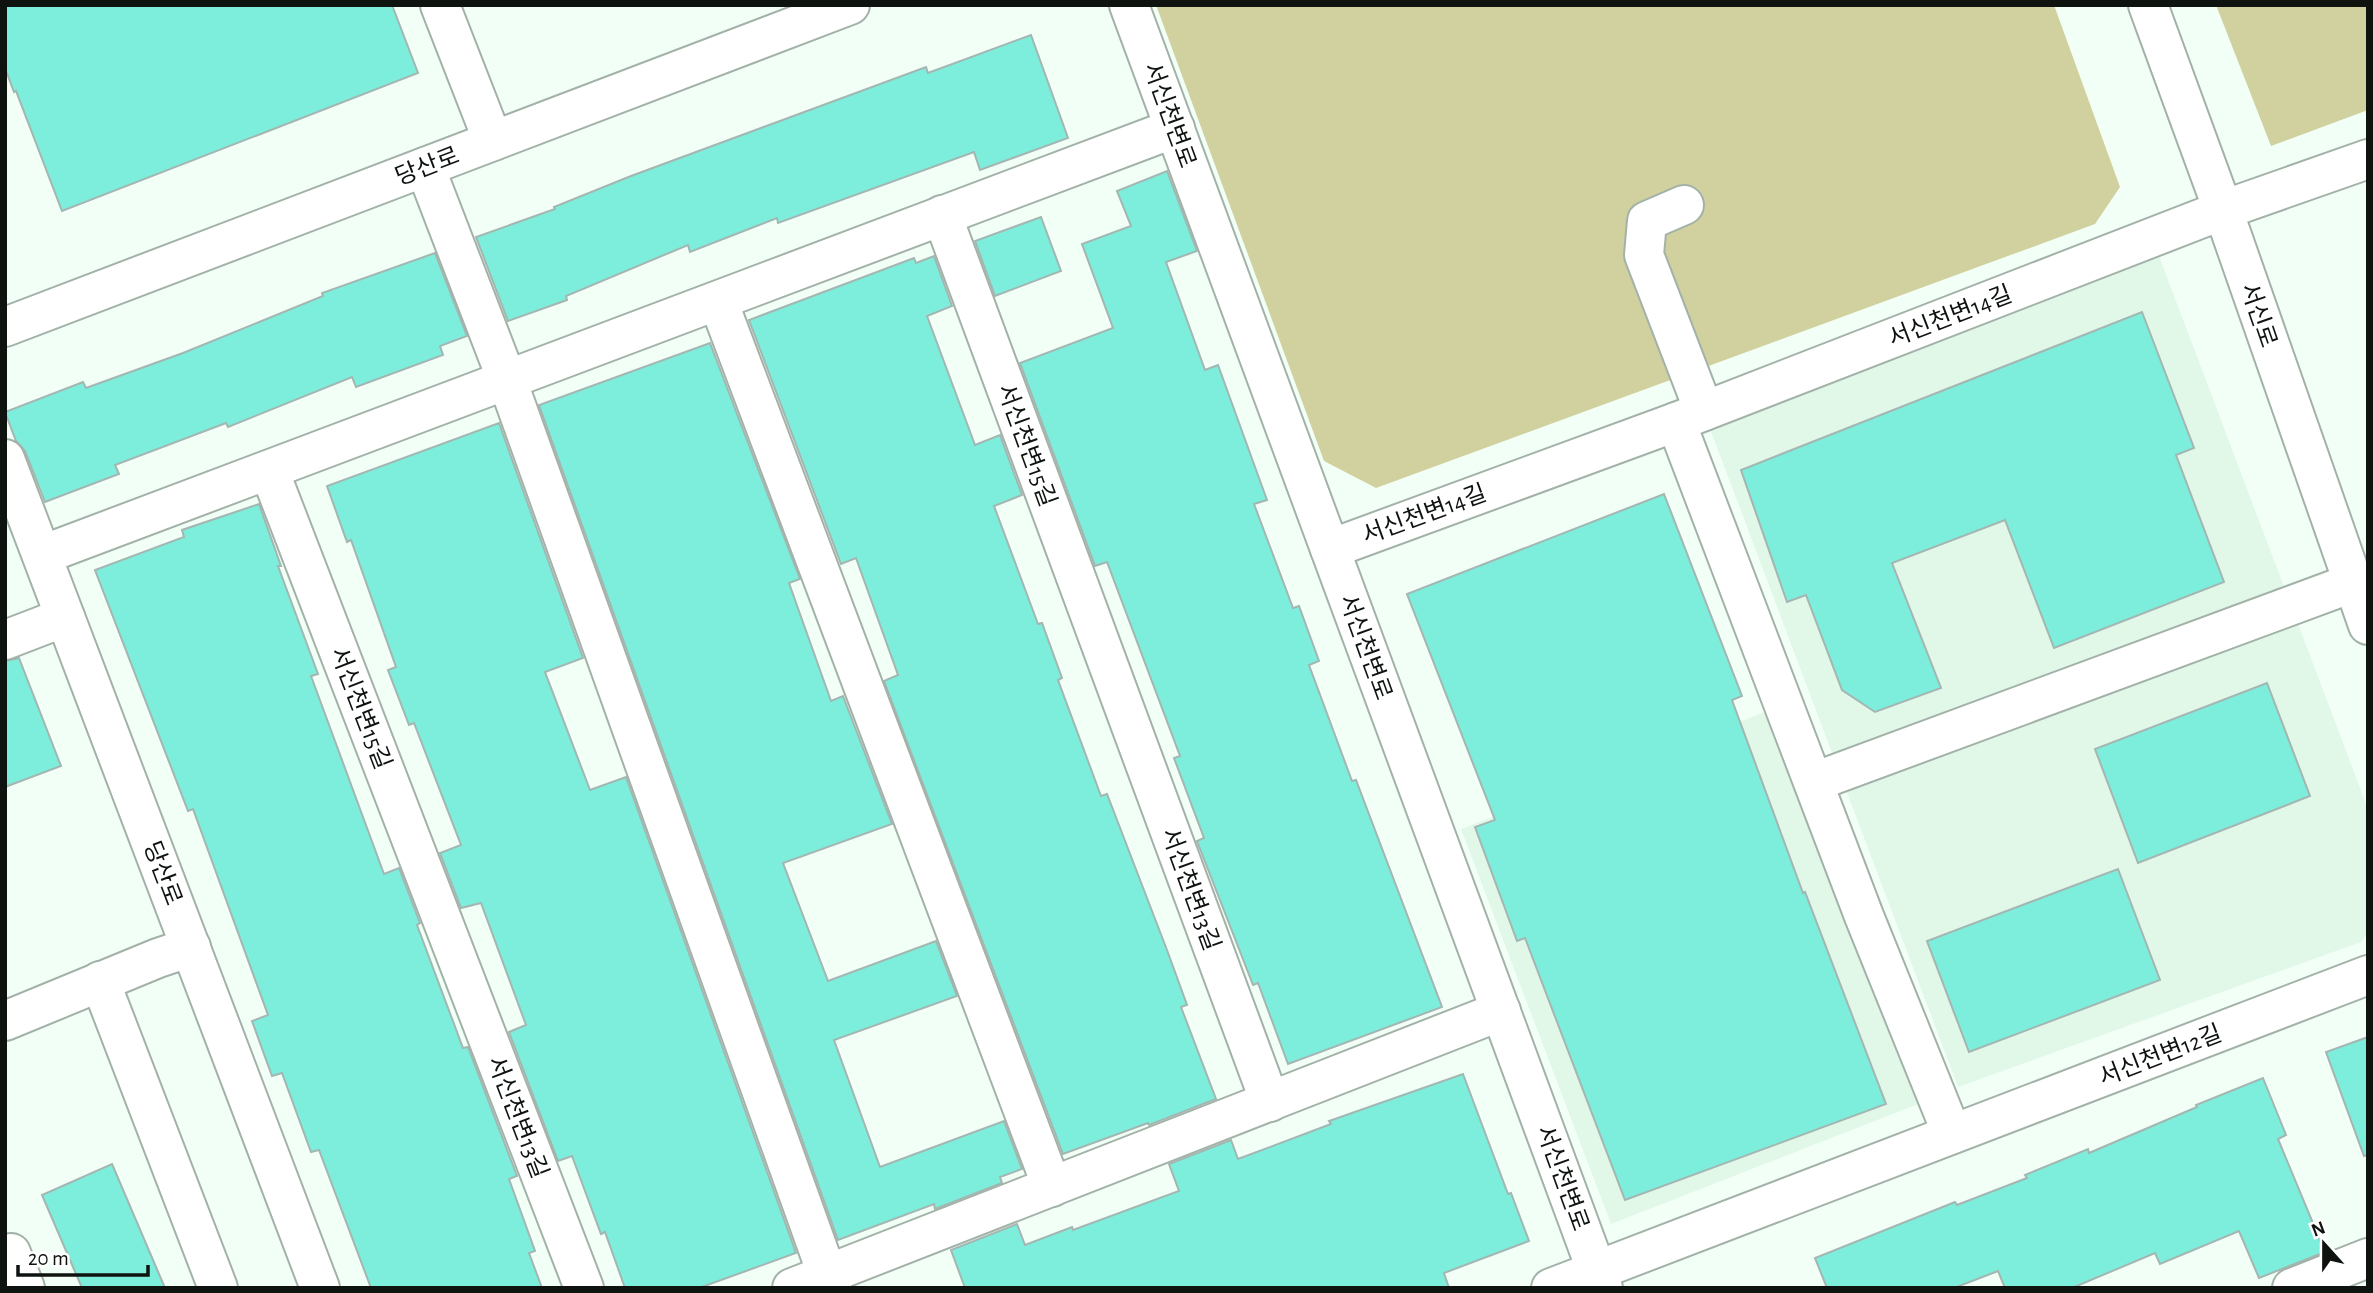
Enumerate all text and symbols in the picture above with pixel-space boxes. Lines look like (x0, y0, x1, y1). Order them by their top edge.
street label: 서신천변로 (1139, 59, 1200, 171)
street label: 당산로 (392, 143, 463, 190)
street label: 서신로 (2236, 280, 2281, 351)
street label: 서신천변14길 (1885, 281, 2015, 351)
street label: 서신천변15길 (993, 380, 1060, 510)
street label: 서신천변14길 (1359, 480, 1490, 548)
street label: 서신천변로 (1335, 591, 1396, 703)
street label: 서신천변15길 (326, 644, 395, 773)
street label: 서신천변13길 (1157, 824, 1224, 954)
street label: 당산로 (139, 838, 186, 909)
street label: 서신천변12길 (2095, 1021, 2225, 1090)
street label: 서신천변13길 (483, 1053, 552, 1182)
street label: 서신천변로 (1532, 1122, 1593, 1234)
north arrow (2289, 1209, 2359, 1279)
text: N (2309, 1218, 2328, 1241)
scale bar (18, 1234, 147, 1278)
text: 20 m (28, 1248, 69, 1269)

